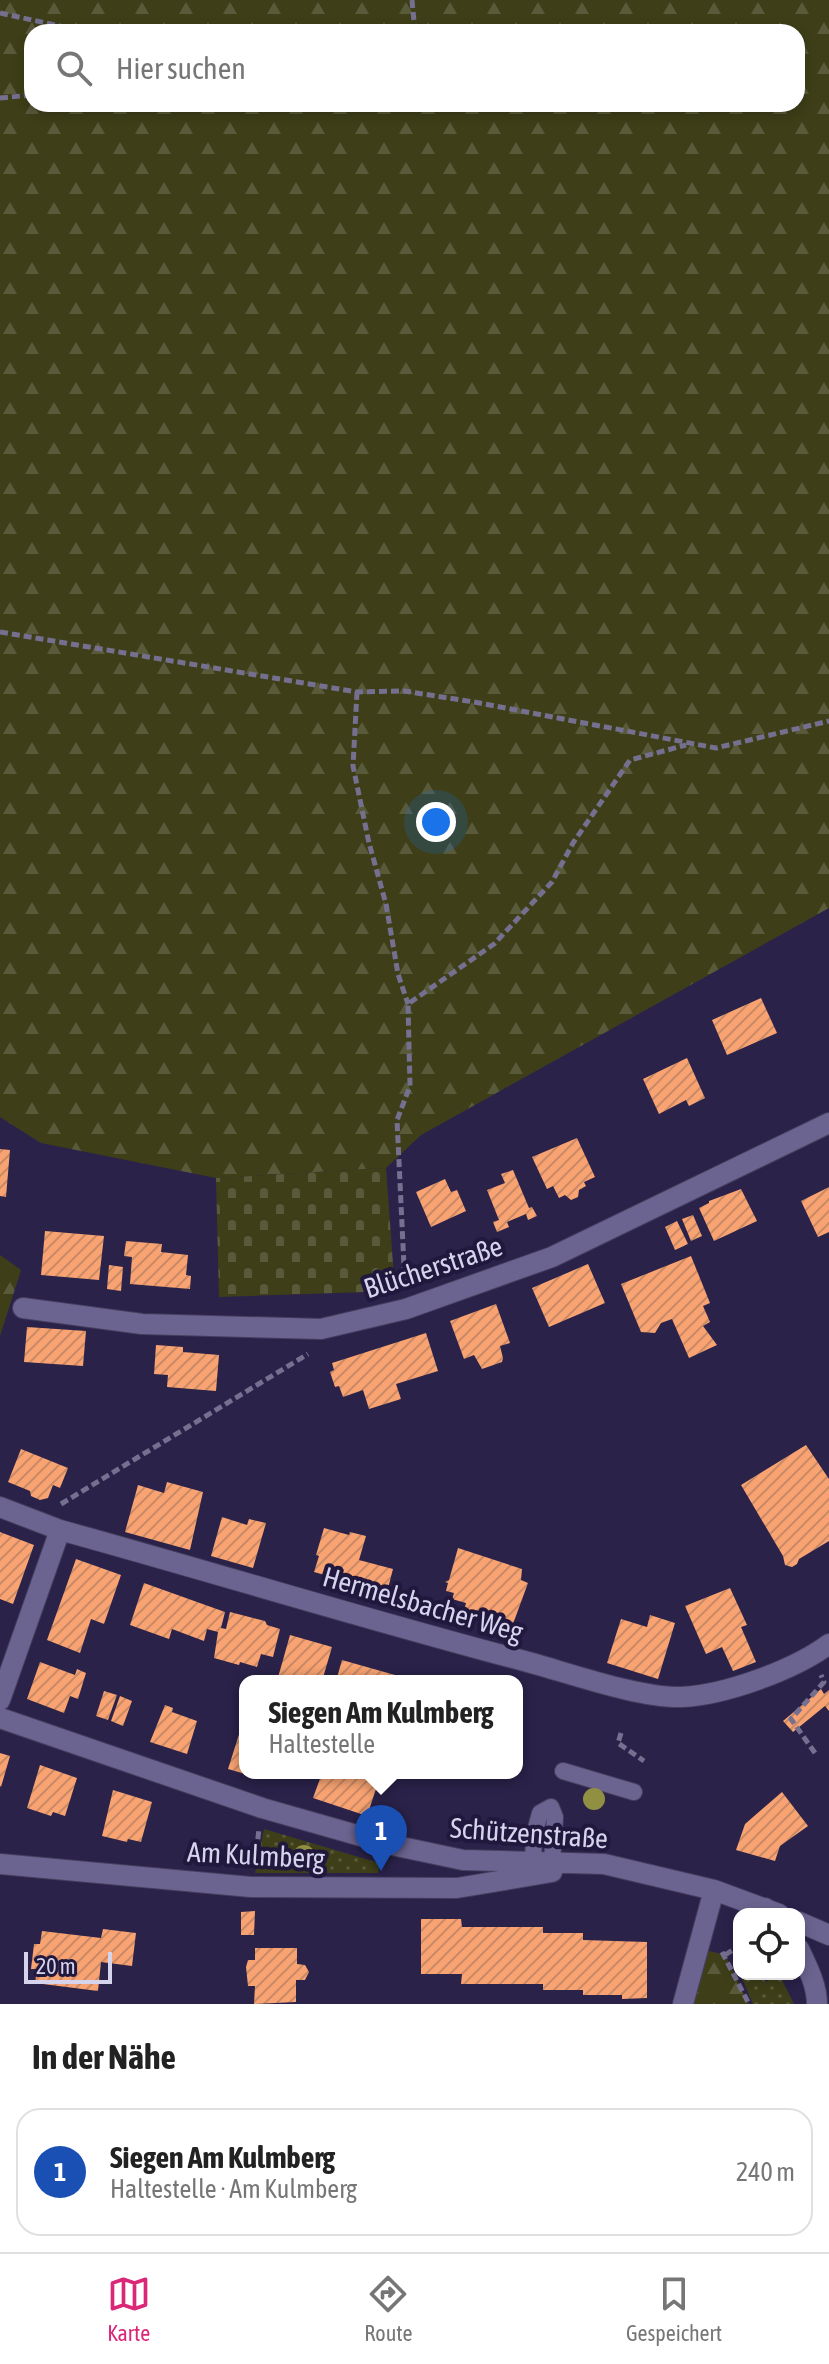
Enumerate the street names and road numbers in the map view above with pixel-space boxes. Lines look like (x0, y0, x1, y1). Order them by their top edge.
street label: Blücherstraße (360, 1230, 506, 1304)
street label: Hermelsbacher Weg (319, 1560, 527, 1648)
street label: Schützenstraße (449, 1812, 609, 1854)
street label: Am Kulmberg (186, 1835, 326, 1875)

